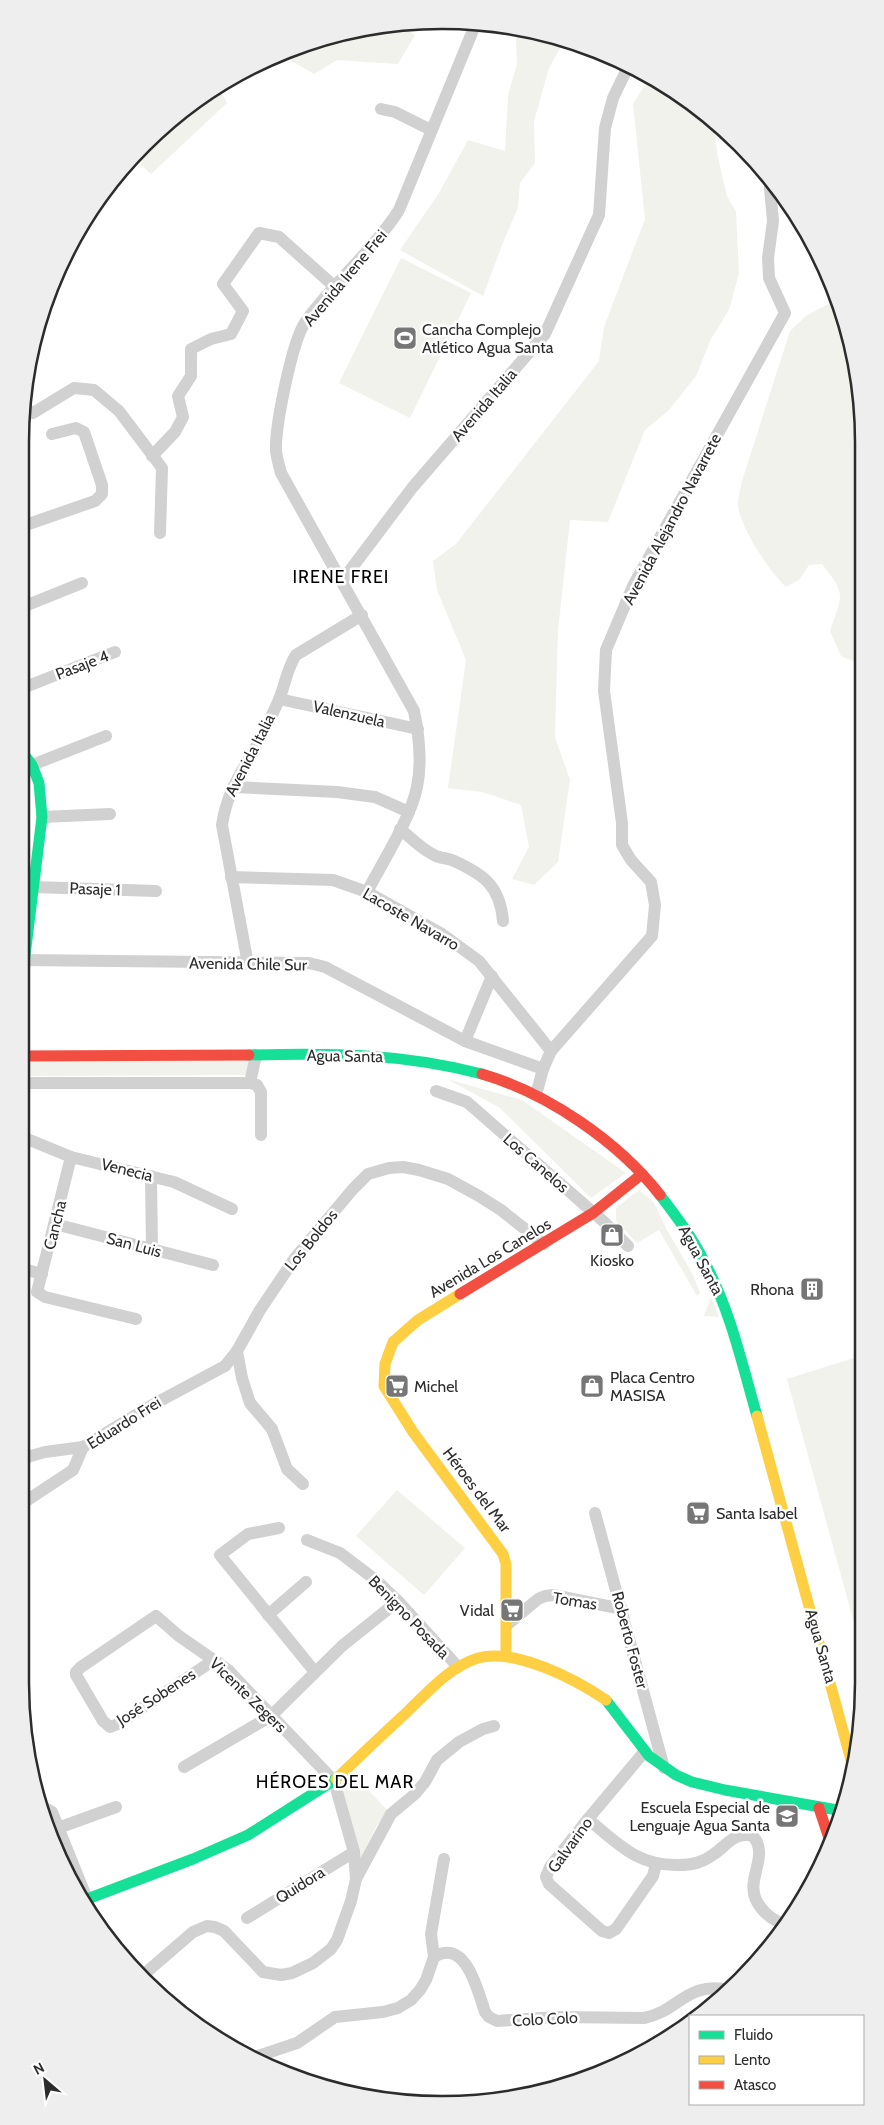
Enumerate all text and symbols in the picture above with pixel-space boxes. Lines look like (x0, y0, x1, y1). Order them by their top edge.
street label: Avenida Irene Frei (299, 226, 391, 330)
place label: Cancha Complejo Atlético Agua Santa (422, 320, 554, 357)
sports icon: Cancha Complejo Atlético Agua Santa (392, 325, 418, 351)
street label: Avenida Italia (447, 365, 521, 445)
street label: Avenida Alejandro Navarrete (619, 430, 725, 608)
district label: IRENE FREI (293, 566, 389, 588)
street label: Pasaje 4 (53, 646, 111, 684)
street label: Valenzuela (311, 697, 387, 732)
street label: Avenida Italia (221, 711, 279, 799)
street label: Pasaje 1 (69, 879, 121, 899)
street label: Lacoste Navarro (359, 884, 463, 954)
street label: Avenida Chile Sur (189, 953, 308, 975)
street label: Agua Santa (307, 1046, 384, 1066)
street label: Los Canelos (499, 1129, 573, 1197)
street label: Venecia (99, 1154, 155, 1186)
street label: Cancha (40, 1198, 70, 1252)
street label: Los Boldos (281, 1205, 342, 1274)
street label: Avenida Los Canelos (426, 1214, 555, 1302)
shop icon: Kiosko (599, 1222, 625, 1248)
street label: Agua Santa (675, 1222, 727, 1298)
street label: San Luis (105, 1229, 164, 1262)
place label: Kiosko (590, 1251, 634, 1270)
building icon: Rhona (799, 1276, 825, 1302)
place label: Rhona (750, 1280, 794, 1299)
place label: Placa Centro MASISA (610, 1368, 695, 1405)
supermarket icon: Michel (384, 1373, 410, 1399)
shop icon: Placa Centro MASISA (579, 1373, 605, 1399)
place label: Michel (414, 1377, 458, 1396)
street label: Eduardo Frei (83, 1393, 165, 1453)
street label: Héroes del Mar (439, 1444, 516, 1537)
supermarket icon: Santa Isabel (685, 1500, 711, 1526)
place label: Santa Isabel (716, 1504, 798, 1523)
street label: Benigno Posada (365, 1572, 454, 1663)
street label: Tomas (552, 1588, 599, 1614)
street label: Roberto Foster (608, 1589, 652, 1691)
supermarket icon: Vidal (499, 1597, 525, 1623)
place label: Vidal (460, 1601, 494, 1620)
street label: Agua Santa (801, 1607, 841, 1686)
street label: Vicente Zegers (206, 1654, 291, 1737)
street label: José Sobenes (112, 1664, 199, 1730)
district label: HÉROES DEL MAR (256, 1771, 414, 1793)
place label: Escuela Especial de Lenguaje Agua Santa (630, 1798, 770, 1835)
school or university icon: Escuela Especial de Lenguaje Agua Santa (774, 1803, 800, 1829)
street label: Galvarino (544, 1813, 597, 1876)
street label: Quidora (272, 1862, 328, 1907)
street label: Colo Colo (512, 2008, 578, 2030)
legend (689, 2015, 864, 2105)
text: Fluido (734, 2026, 773, 2044)
text: Lento (734, 2051, 771, 2069)
north arrow (20, 2055, 70, 2105)
text: N (30, 2058, 47, 2079)
text: Atasco (734, 2076, 776, 2094)

